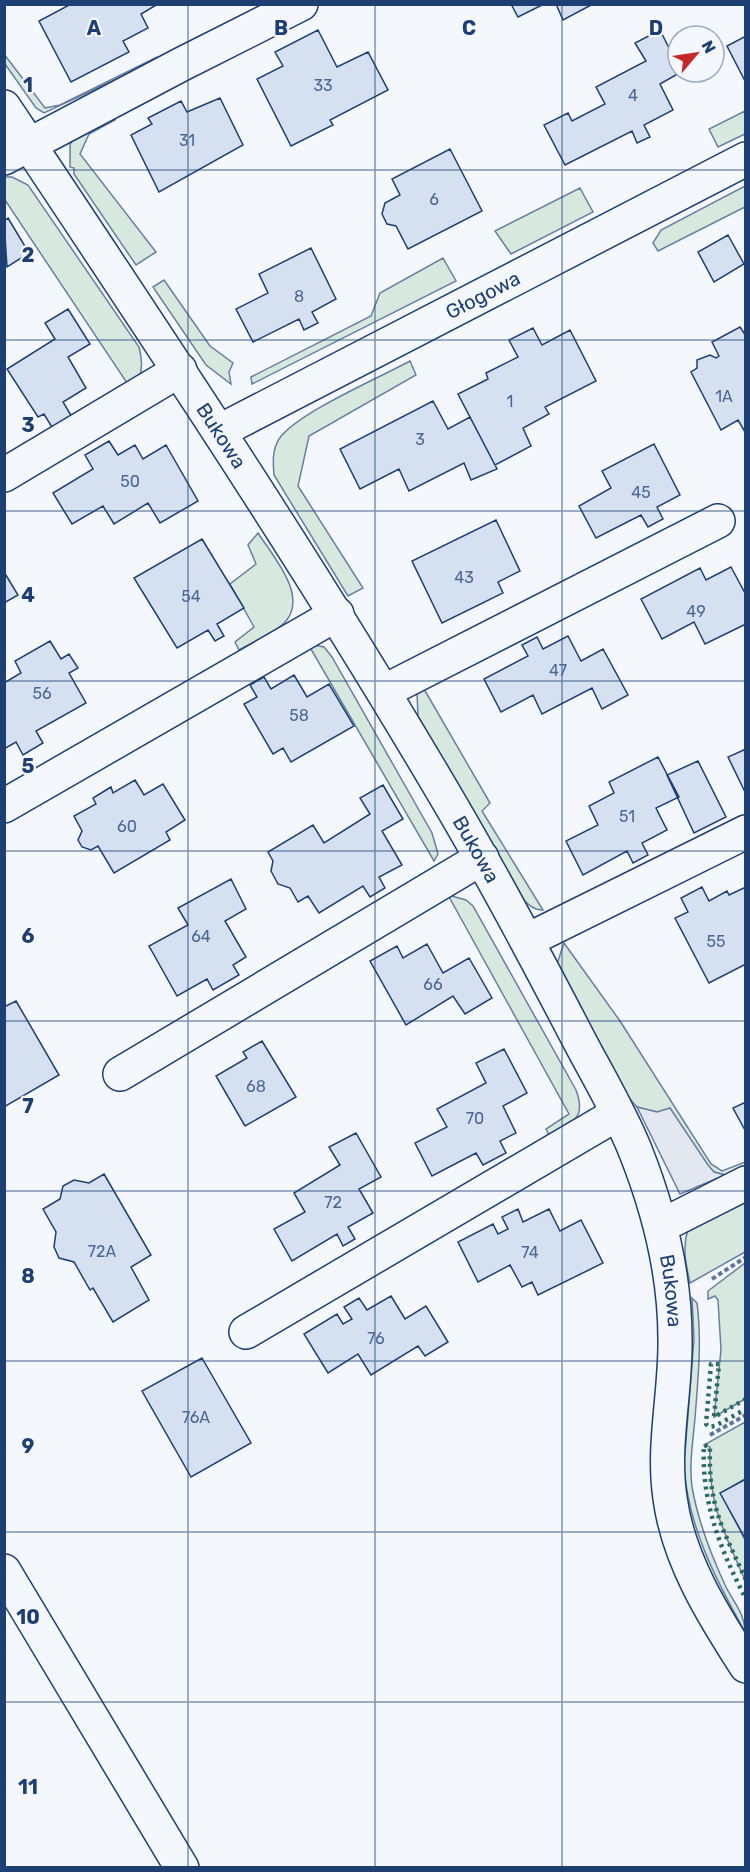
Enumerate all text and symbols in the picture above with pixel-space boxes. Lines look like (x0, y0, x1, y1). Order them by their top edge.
text: A (87, 16, 102, 40)
text: B (274, 16, 288, 40)
text: C (462, 16, 476, 40)
text: D (649, 16, 663, 40)
north arrow (666, 24, 726, 84)
text: N (698, 37, 720, 57)
text: 1 (23, 73, 33, 97)
house number: 33 (313, 76, 333, 95)
house number: 4 (628, 86, 638, 105)
house number: 31 (179, 131, 195, 150)
house number: 6 (429, 190, 439, 209)
text: 2 (22, 243, 35, 267)
street label: Głogowa (442, 266, 524, 324)
house number: 8 (294, 287, 304, 306)
house number: 1A (715, 387, 733, 406)
house number: 1 (507, 392, 513, 411)
street label: Bukowa (191, 398, 251, 473)
text: 3 (21, 413, 35, 437)
house number: 3 (415, 430, 425, 449)
house number: 50 (120, 472, 140, 491)
house number: 45 (631, 483, 651, 502)
house number: 43 (454, 568, 474, 587)
text: 4 (21, 583, 35, 607)
house number: 54 (181, 587, 201, 606)
house number: 49 (686, 602, 706, 621)
house number: 47 (549, 661, 567, 680)
house number: 56 (32, 684, 52, 703)
house number: 58 (289, 706, 309, 725)
text: 5 (22, 754, 35, 778)
house number: 51 (619, 807, 635, 826)
street label: Bukowa (448, 812, 505, 887)
house number: 60 (117, 817, 137, 836)
text: 6 (21, 924, 35, 948)
house number: 64 (191, 927, 211, 946)
house number: 55 (706, 932, 726, 951)
house number: 66 (423, 975, 443, 994)
house number: 68 (246, 1077, 266, 1096)
text: 7 (22, 1094, 34, 1118)
house number: 70 (466, 1109, 484, 1128)
house number: 72 (324, 1193, 342, 1212)
house number: 72A (88, 1242, 116, 1261)
house number: 74 (521, 1243, 539, 1262)
street label: Bukowa (655, 1252, 687, 1328)
text: 8 (21, 1264, 35, 1288)
house number: 76 (367, 1329, 385, 1348)
house number: 76A (182, 1408, 210, 1427)
text: 9 (22, 1434, 35, 1458)
text: 10 (16, 1605, 40, 1629)
text: 11 (18, 1775, 38, 1799)

